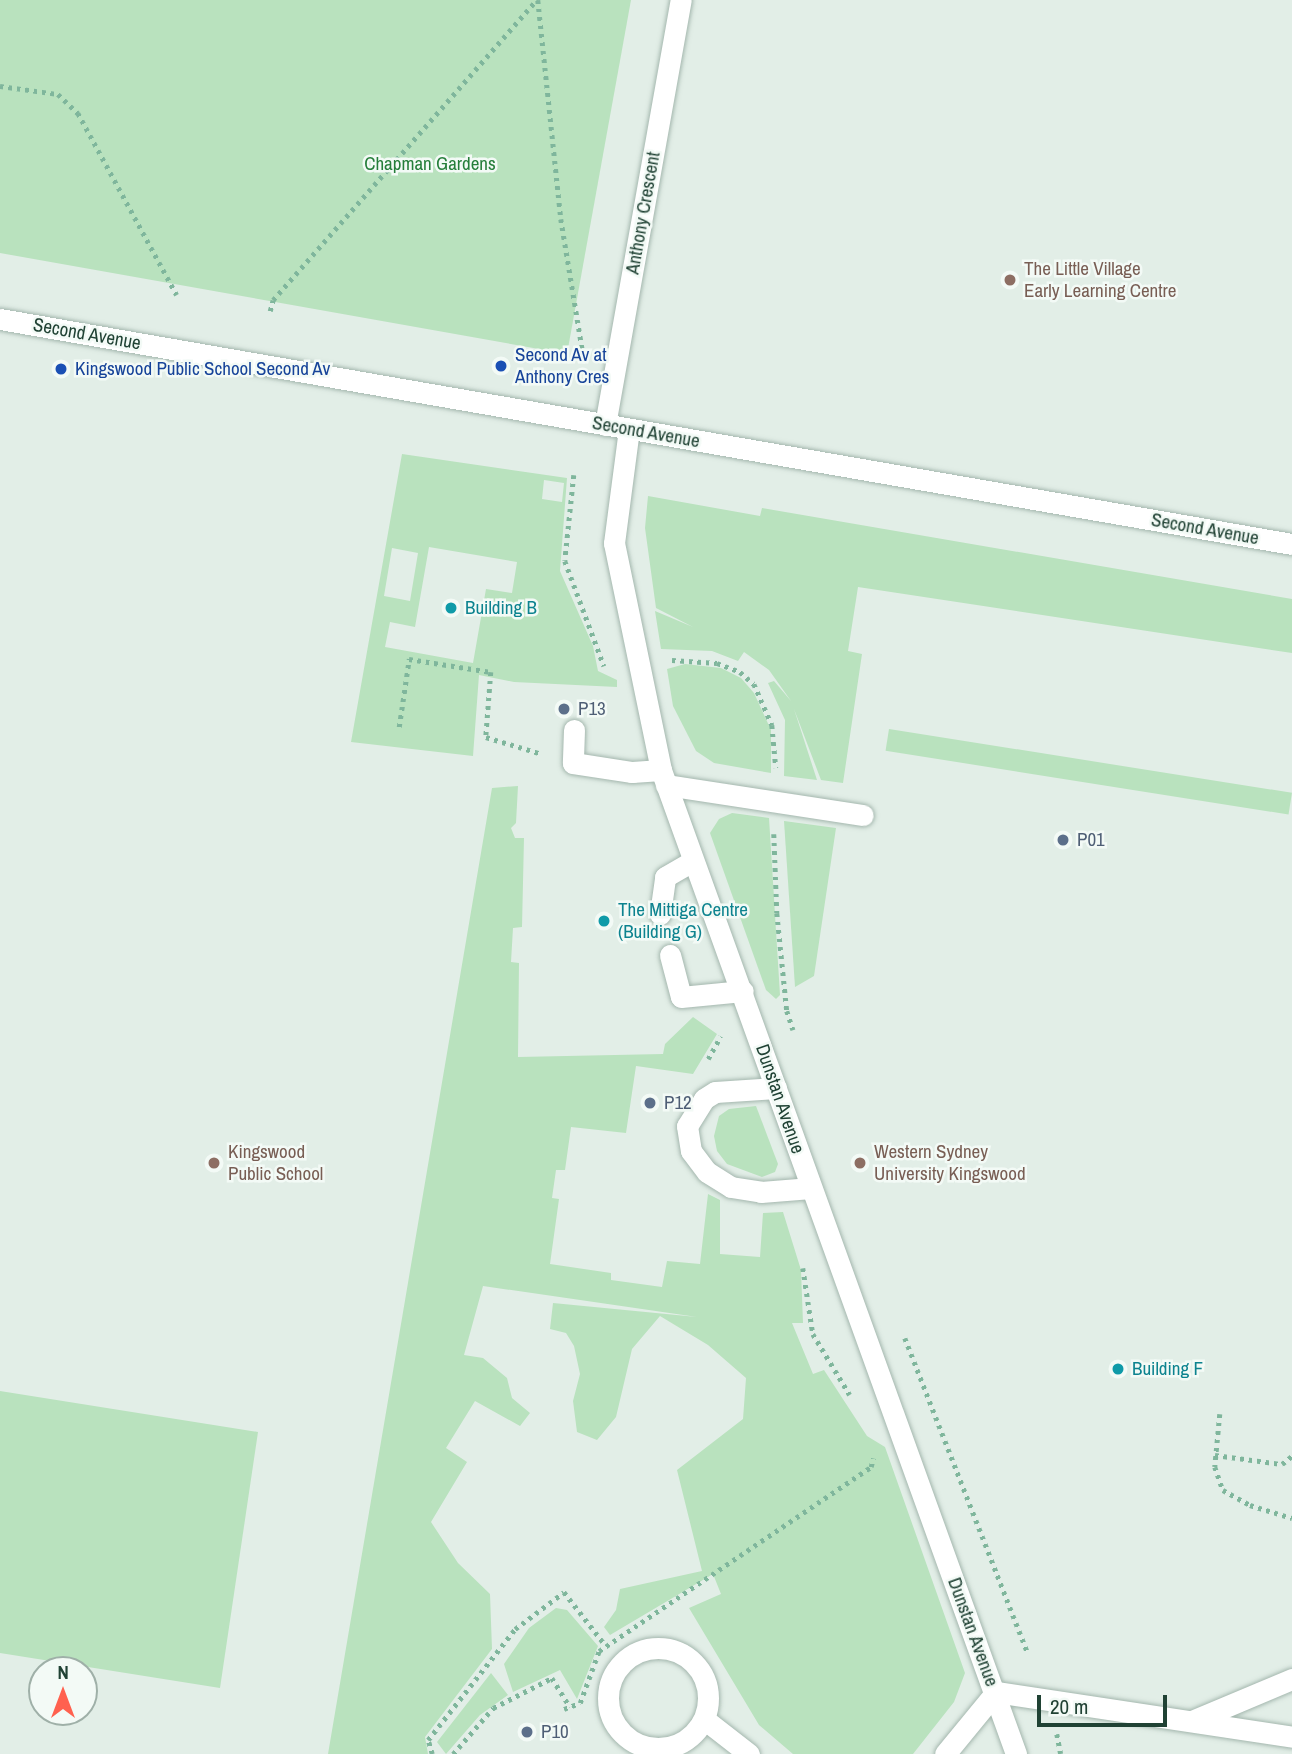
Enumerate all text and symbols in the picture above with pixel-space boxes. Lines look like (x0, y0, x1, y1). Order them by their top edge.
street label: Anthony Crescent (621, 150, 665, 276)
park label: Chapman Gardens (364, 153, 496, 175)
place label: The Little Village Early Learning Centre (1024, 258, 1176, 302)
marker: The Little Village Early Learning Centre (1002, 272, 1018, 288)
street label: Second Avenue (31, 313, 143, 355)
place label: Second Av at Anthony Cres (515, 344, 609, 388)
place label: Kingswood Public School Second Av (75, 358, 331, 380)
marker: Second Av at Anthony Cres (493, 358, 509, 374)
marker: Kingswood Public School Second Av (53, 361, 69, 377)
street label: Second Avenue (590, 411, 702, 453)
street label: Second Avenue (1149, 508, 1261, 550)
place label: Building B (465, 597, 537, 619)
marker: Building B (443, 600, 459, 616)
place label: P13 (578, 698, 606, 720)
marker: P13 (556, 701, 572, 717)
place label: P01 (1077, 829, 1105, 851)
marker: P01 (1055, 832, 1071, 848)
place label: The Mittiga Centre (Building G) (618, 899, 748, 943)
marker: The Mittiga Centre (Building G) (596, 913, 612, 929)
street label: Dunstan Avenue (751, 1041, 809, 1157)
place label: P12 (664, 1092, 692, 1114)
marker: P12 (642, 1095, 658, 1111)
place label: Kingswood Public School (228, 1141, 323, 1185)
place label: Western Sydney University Kingswood (874, 1141, 1026, 1185)
marker: Kingswood Public School (206, 1155, 222, 1171)
marker: Western Sydney University Kingswood (852, 1155, 868, 1171)
place label: Building F (1132, 1358, 1203, 1380)
marker: Building F (1110, 1361, 1126, 1377)
street label: Dunstan Avenue (943, 1574, 1003, 1690)
north arrow (28, 1656, 98, 1726)
text: N (57, 1659, 69, 1685)
scale bar (1040, 1680, 1170, 1724)
text: 20 m (1050, 1692, 1088, 1721)
place label: P10 (541, 1721, 569, 1743)
marker: P10 (519, 1724, 535, 1740)

